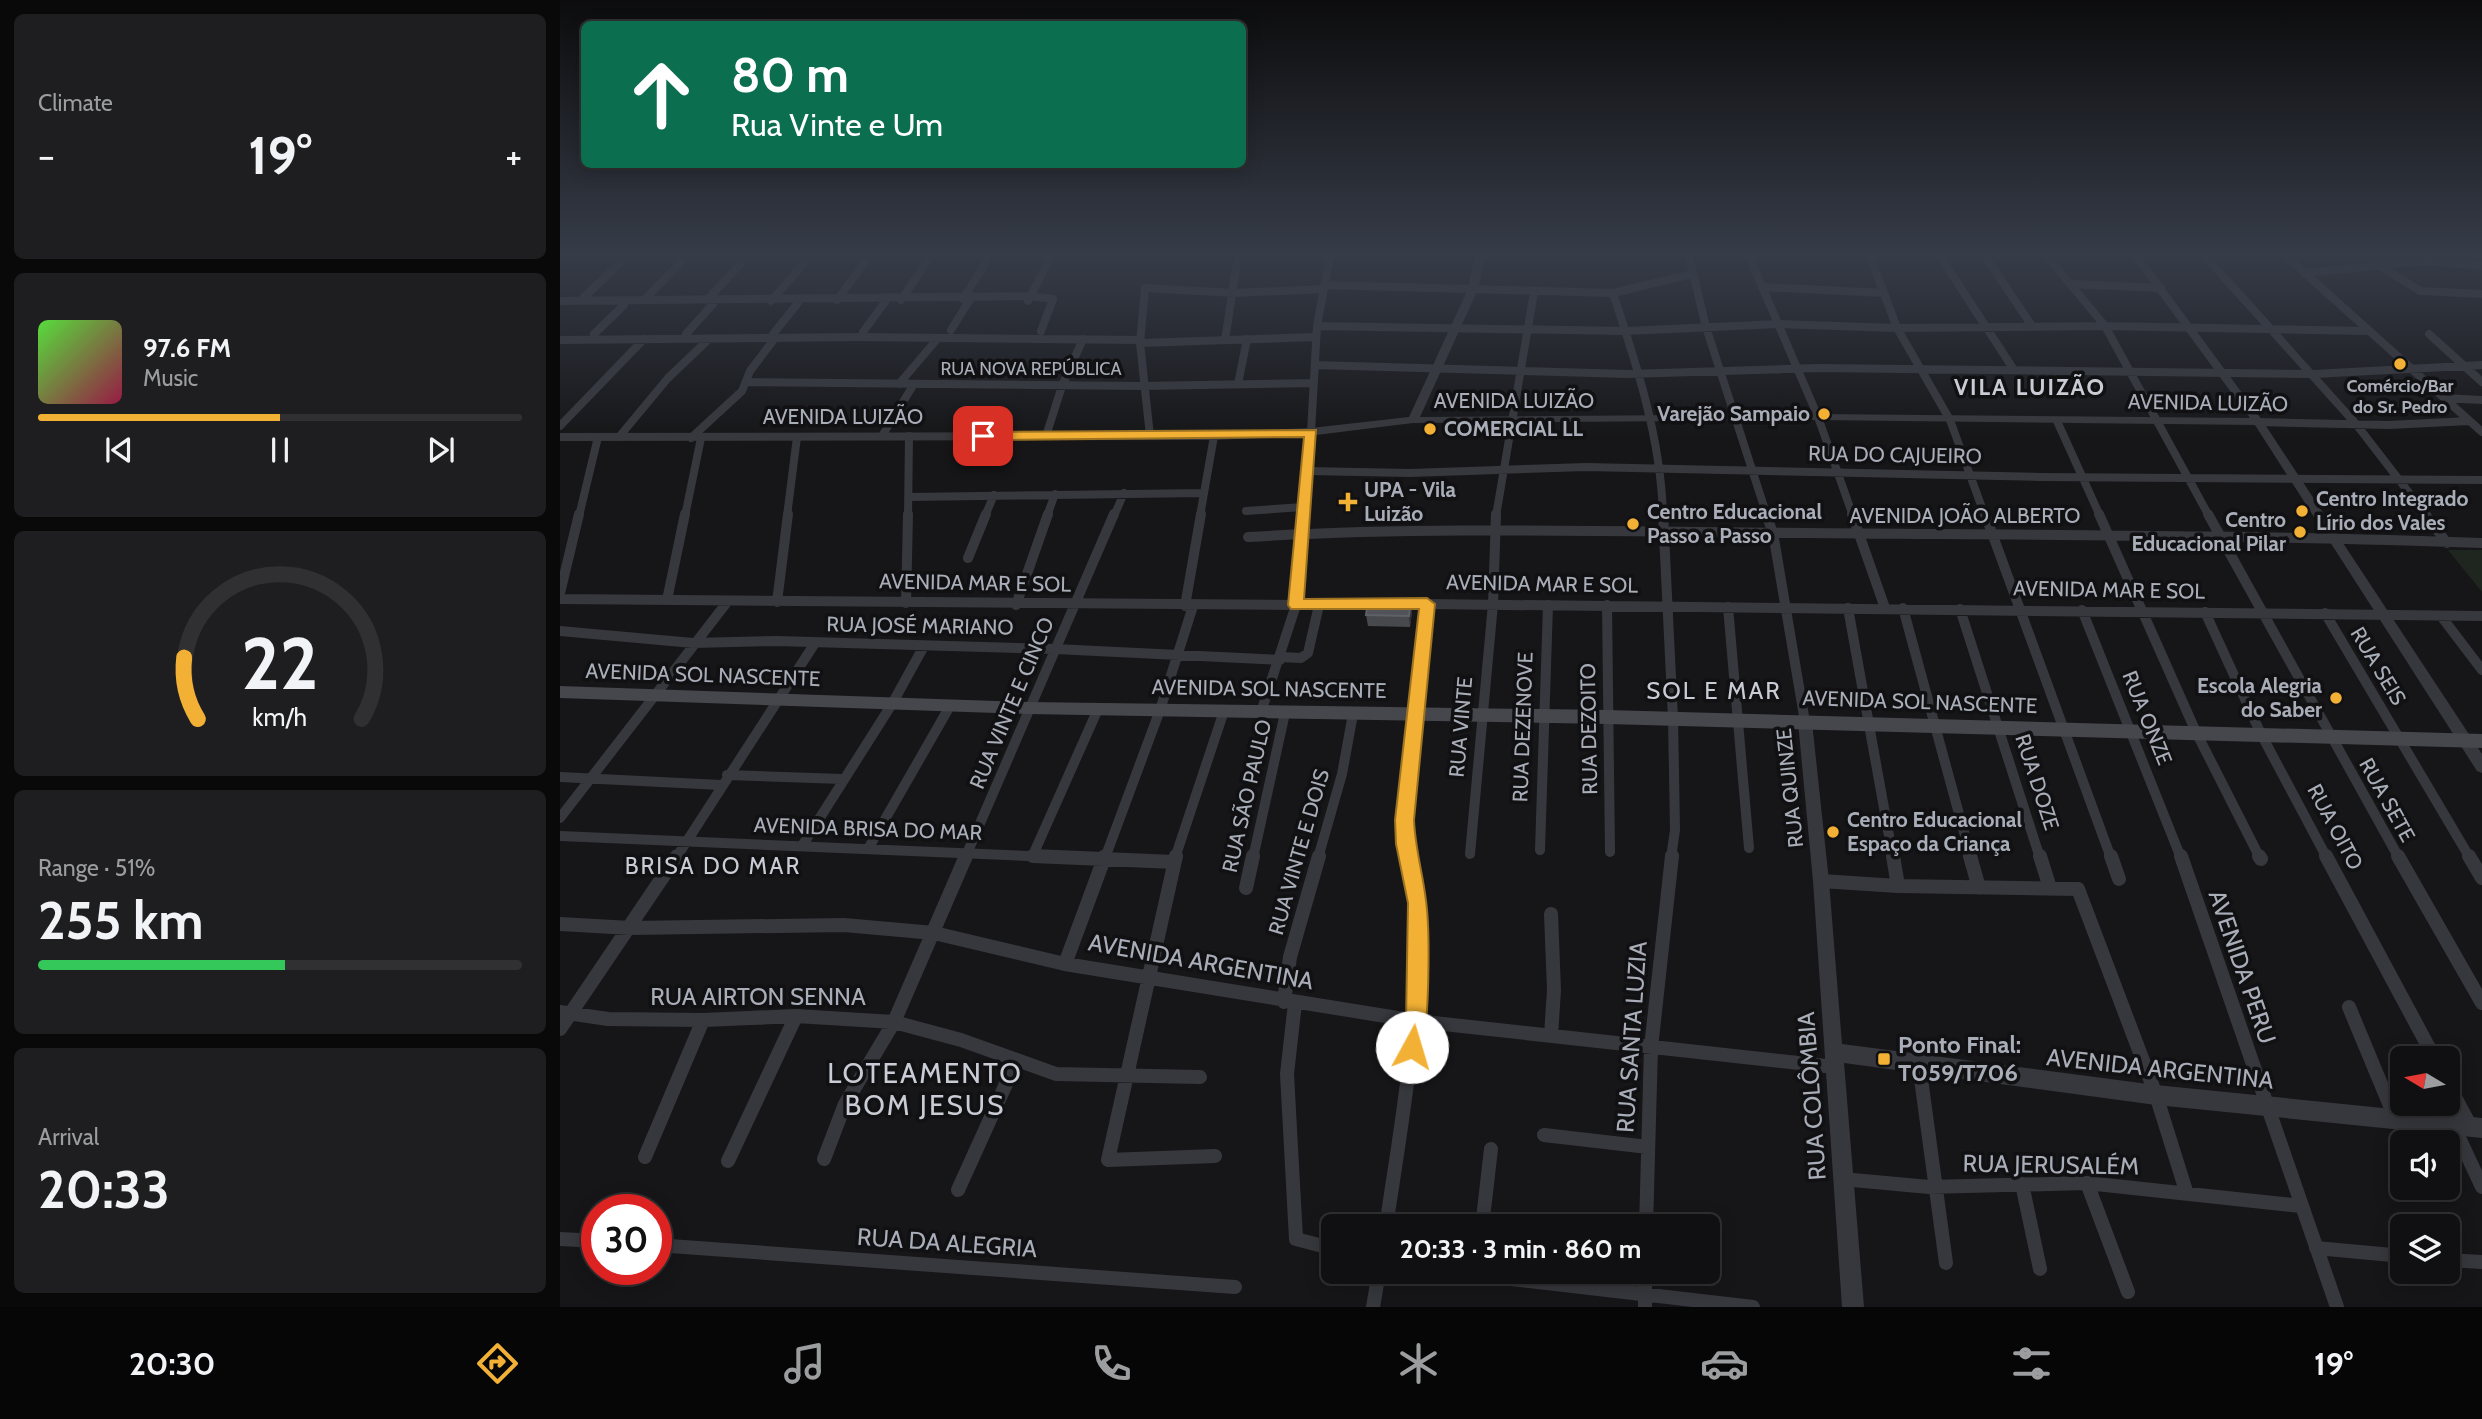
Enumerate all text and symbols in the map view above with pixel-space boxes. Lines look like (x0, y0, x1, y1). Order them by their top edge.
text: 80 m (731, 45, 849, 104)
icon: ahead (616, 49, 707, 140)
text: Climate (38, 89, 113, 117)
text: Rua Vinte e Um (731, 105, 943, 144)
text: 19° (248, 124, 312, 187)
text: − (38, 132, 55, 179)
text: + (505, 132, 522, 179)
text: 97.6 FM (143, 332, 231, 364)
marker: Comércio/Bar do Sr. Pedro (2392, 356, 2408, 372)
street label: RUA NOVA REPÚBLICA (941, 358, 1121, 380)
text: Music (143, 364, 198, 392)
district label: VILA LUIZÃO (1954, 373, 2106, 401)
place label: Comércio/Bar do Sr. Pedro (2346, 375, 2454, 418)
street label: AVENIDA LUIZÃO (1434, 387, 1594, 413)
street label: AVENIDA LUIZÃO (2128, 388, 2288, 416)
place label: Varejão Sampaio (1657, 401, 1810, 426)
street label: AVENIDA LUIZÃO (763, 403, 923, 429)
pin (953, 406, 1013, 466)
marker: Varejão Sampaio (1816, 406, 1832, 422)
place label: COMERCIAL LL (1444, 416, 1583, 441)
icon: arrive (964, 417, 1002, 455)
marker: COMERCIAL LL (1422, 421, 1438, 437)
icon: previous (100, 431, 138, 469)
icon: pause (261, 431, 299, 469)
icon: next (422, 431, 460, 469)
street label: RUA DO CAJUEIRO (1808, 440, 1982, 469)
place label: UPA - Vila Luizão (1364, 477, 1457, 526)
place label: Centro Integrado Lírio dos Vales (2316, 486, 2469, 535)
marker: UPA - Vila Luizão (1338, 492, 1358, 512)
place label: Centro Educacional Passo a Passo (1647, 499, 1822, 548)
street label: AVENIDA JOÃO ALBERTO (1850, 502, 2080, 528)
marker: Centro Integrado Lírio dos Vales (2294, 503, 2310, 519)
place label: Centro Educacional Pilar (2131, 507, 2286, 556)
marker: Centro Educacional Passo a Passo (1625, 516, 1641, 532)
marker: Centro Educacional Pilar (2292, 524, 2308, 540)
street label: AVENIDA MAR E SOL (879, 568, 1072, 597)
street label: AVENIDA MAR E SOL (1446, 569, 1639, 598)
street label: AVENIDA MAR E SOL (2013, 575, 2206, 604)
street label: RUA JOSÉ MARIANO (826, 611, 1014, 640)
street label: RUA VINTE E CINCO (964, 613, 1059, 792)
text: 22 (241, 620, 319, 708)
street label: RUA SEIS (2345, 622, 2411, 709)
street label: RUA DEZENOVE (1507, 651, 1538, 803)
street label: AVENIDA SOL NASCENTE (585, 658, 821, 691)
street label: RUA DEZOITO (1575, 663, 1602, 795)
street label: RUA ONZE (2117, 667, 2178, 769)
place label: Escola Alegria do Saber (2197, 673, 2323, 722)
street label: AVENIDA SOL NASCENTE (1151, 674, 1387, 703)
street label: RUA VINTE (1444, 676, 1477, 778)
district label: SOL E MAR (1646, 676, 1782, 705)
street label: AVENIDA SOL NASCENTE (1802, 685, 2038, 718)
marker: Escola Alegria do Saber (2328, 690, 2344, 706)
text: km/h (253, 702, 307, 732)
street label: RUA SÃO PAULO (1216, 717, 1276, 875)
street label: RUA QUINZE (1771, 727, 1808, 849)
street label: RUA DOZE (2010, 731, 2065, 833)
street label: RUA SETE (2354, 753, 2421, 846)
street label: RUA VINTE E DOIS (1263, 766, 1334, 938)
street label: RUA OITO (2302, 780, 2368, 874)
place label: Centro Educacional Espaço da Criança (1847, 807, 2022, 856)
street label: AVENIDA BRISA DO MAR (753, 812, 983, 845)
marker: Centro Educacional Espaço da Criança (1825, 824, 1841, 840)
district label: BRISA DO MAR (625, 852, 801, 880)
text: Range · 51% (38, 854, 155, 882)
street label: AVENIDA PERU (2203, 886, 2282, 1048)
text: 255 km (38, 889, 203, 952)
street label: AVENIDA ARGENTINA (1086, 927, 1316, 996)
street label: RUA SANTA LUZIA (1610, 940, 1653, 1134)
street label: RUA AIRTON SENNA (650, 982, 866, 1011)
position arrow (1375, 1010, 1449, 1084)
street label: RUA COLÔMBIA (1791, 1011, 1832, 1181)
place label: Ponto Final: T059/T706 (1898, 1030, 2021, 1087)
street label: AVENIDA ARGENTINA (2045, 1042, 2275, 1095)
north arrow (2390, 1046, 2460, 1116)
map controls (2390, 1046, 2460, 1284)
marker: Ponto Final: T059/T706 (1876, 1051, 1892, 1067)
district label: LOTEAMENTO BOM JESUS (827, 1056, 1023, 1122)
text: Arrival (38, 1123, 99, 1151)
button: sound (2390, 1130, 2460, 1200)
street label: RUA JERUSALÉM (1963, 1148, 2140, 1181)
text: 20:33 (38, 1158, 170, 1221)
speed limit sign: 30 (581, 1194, 672, 1285)
button: layers (2390, 1214, 2460, 1284)
street label: RUA DA ALEGRIA (856, 1222, 1038, 1263)
text: 20:33 · 3 min · 860 m (1400, 1233, 1641, 1265)
icon: directions (473, 1339, 522, 1388)
icon: music (780, 1339, 829, 1388)
icon: phone (1087, 1339, 1136, 1388)
icon: climate (1394, 1339, 1443, 1388)
icon: car (1700, 1339, 1749, 1388)
icon: filters (2007, 1339, 2056, 1388)
text: 20:30 (129, 1344, 215, 1383)
text: 19° (2314, 1344, 2353, 1383)

